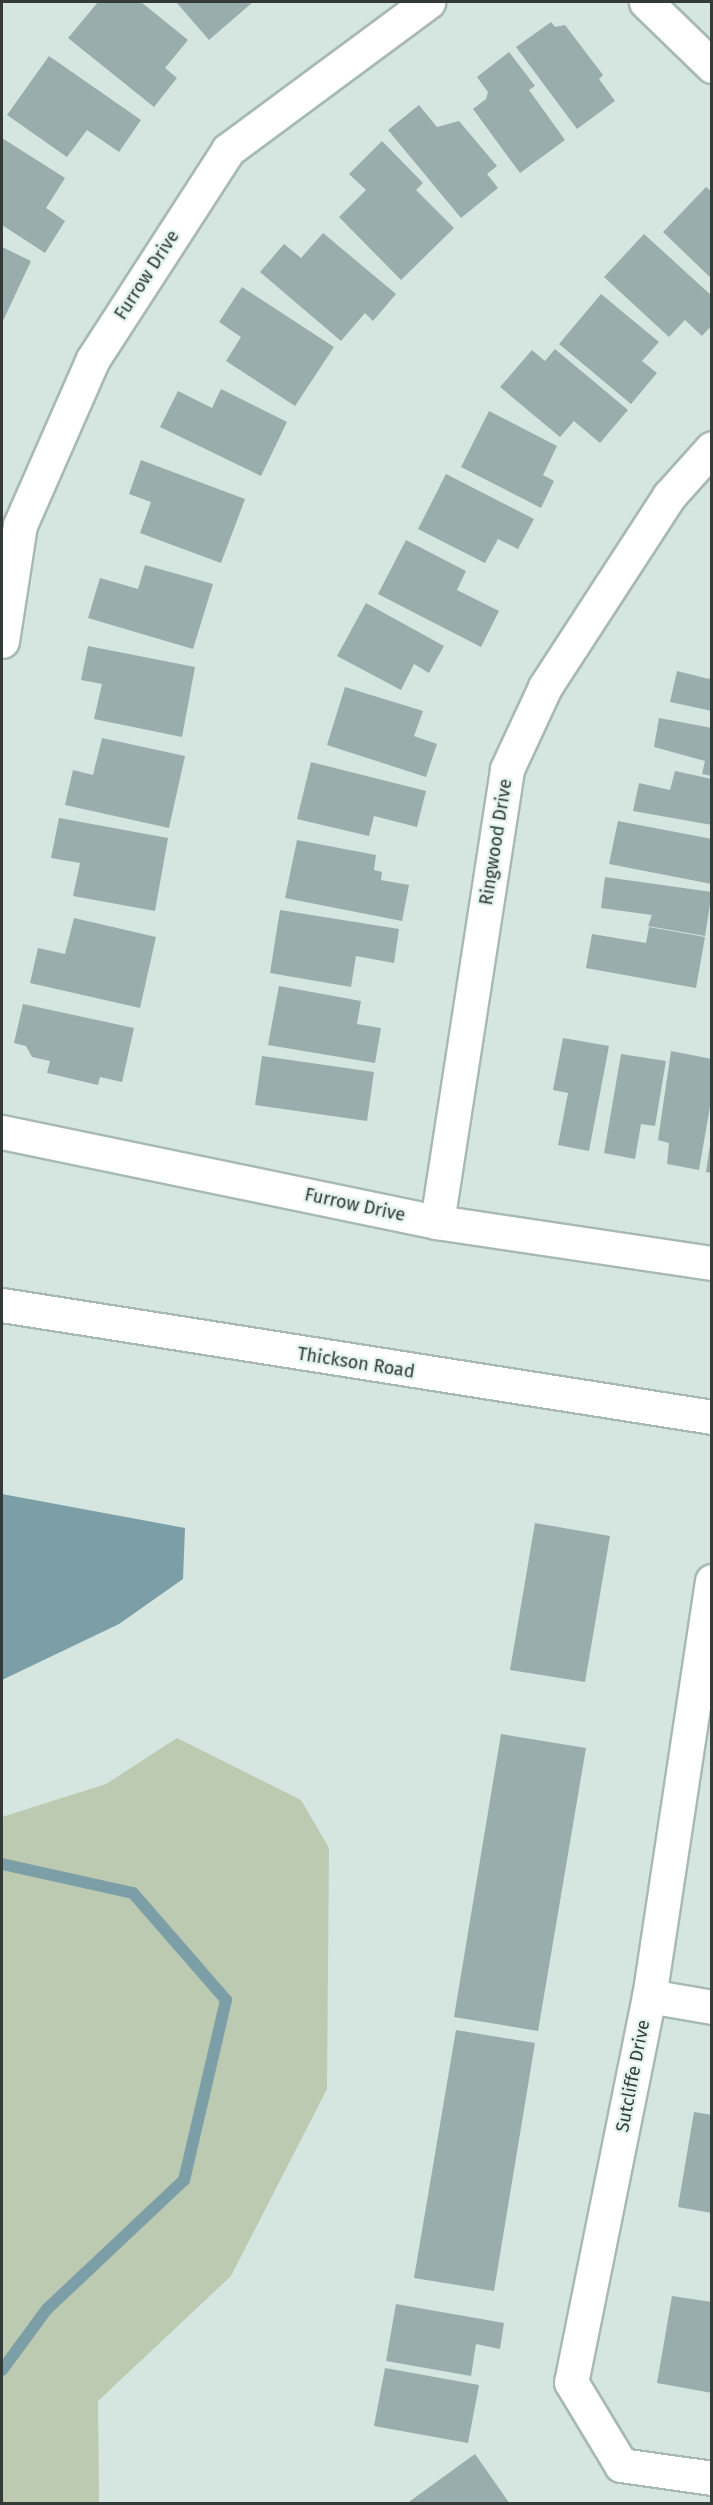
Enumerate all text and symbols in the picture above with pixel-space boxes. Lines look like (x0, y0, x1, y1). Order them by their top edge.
street label: Furrow Drive (110, 226, 184, 324)
street label: Ringwood Drive (475, 777, 517, 907)
street label: Furrow Drive (303, 1184, 407, 1226)
street label: Thickson Road (296, 1343, 416, 1383)
street label: Sutcliffe Drive (612, 2018, 654, 2134)

